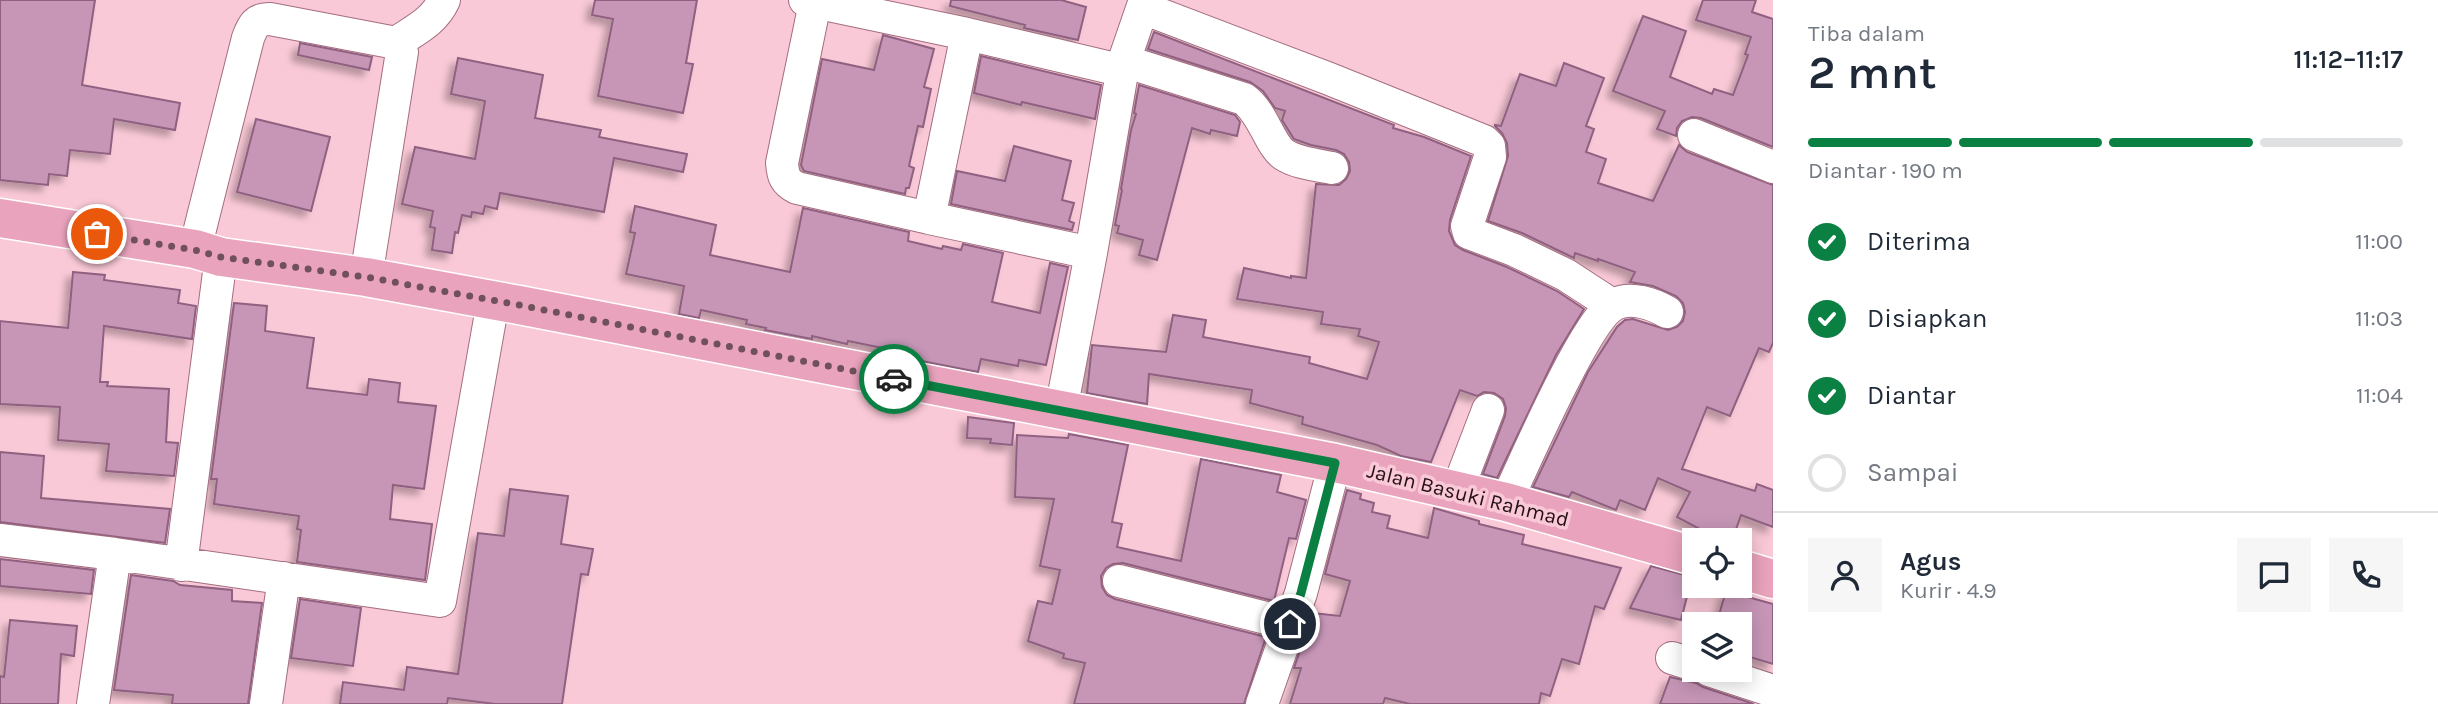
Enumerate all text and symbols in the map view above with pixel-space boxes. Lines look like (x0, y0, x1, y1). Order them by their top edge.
text: Tiba dalam (1808, 20, 1925, 47)
text: 11:12–11:17 (2293, 44, 2403, 75)
text: 2 mnt (1808, 46, 1937, 100)
text: Diantar · 190 m (1808, 157, 1963, 184)
pin (67, 204, 127, 264)
icon: bag (78, 215, 116, 253)
icon: check (1808, 223, 1846, 261)
text: Diterima (1867, 226, 1971, 257)
text: 11:00 (2355, 228, 2403, 255)
icon: check (1808, 300, 1846, 338)
text: Disiapkan (1867, 303, 1987, 334)
text: 11:03 (2355, 305, 2403, 332)
courier (859, 344, 929, 414)
icon: car (875, 360, 913, 398)
icon: check (1808, 377, 1846, 415)
text: Diantar (1867, 380, 1955, 411)
text: 11:04 (2356, 382, 2403, 409)
text: Sampai (1867, 457, 1959, 488)
street label: Jalan Basuki Rahmad (1365, 458, 1571, 532)
map controls (1682, 528, 1752, 682)
button: locate (1682, 528, 1752, 598)
button: person (1808, 538, 1882, 612)
button: chat (2237, 538, 2311, 612)
button: phone (2329, 538, 2403, 612)
text: Agus (1900, 546, 1961, 577)
text: Kurir · 4.9 (1900, 577, 1997, 604)
pin (1260, 594, 1320, 654)
icon: home (1271, 605, 1309, 643)
button: layers (1682, 612, 1752, 682)

